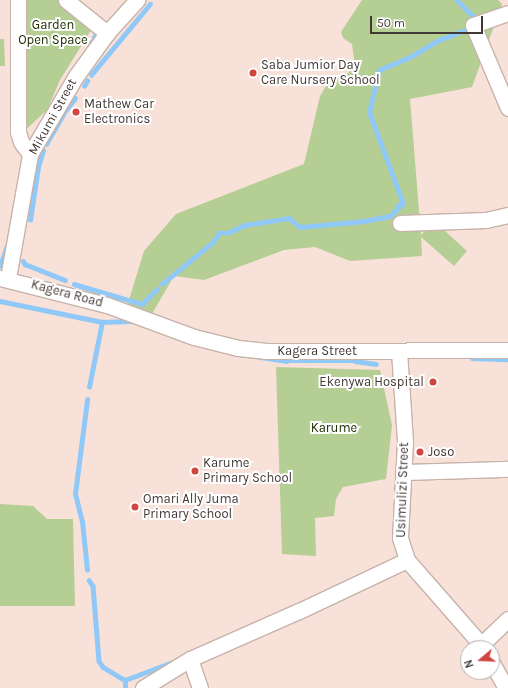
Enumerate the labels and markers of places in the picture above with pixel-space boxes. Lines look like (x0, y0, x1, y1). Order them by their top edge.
place label: Saba Jumior Day Care Nursery School (261, 58, 380, 89)
marker: Saba Jumior Day Care Nursery School (248, 68, 258, 78)
place label: Mathew Car Electronics (84, 97, 154, 128)
marker: Mathew Car Electronics (71, 107, 81, 117)
place label: Ekenywa Hospital (319, 374, 424, 390)
marker: Ekenywa Hospital (427, 376, 439, 388)
place label: Joso (428, 444, 454, 460)
marker: Joso (415, 447, 425, 457)
place label: Karume Primary School (203, 456, 292, 487)
marker: Karume Primary School (190, 466, 200, 476)
place label: Omari Ally Juma Primary School (143, 492, 239, 523)
marker: Omari Ally Juma Primary School (130, 502, 140, 512)

